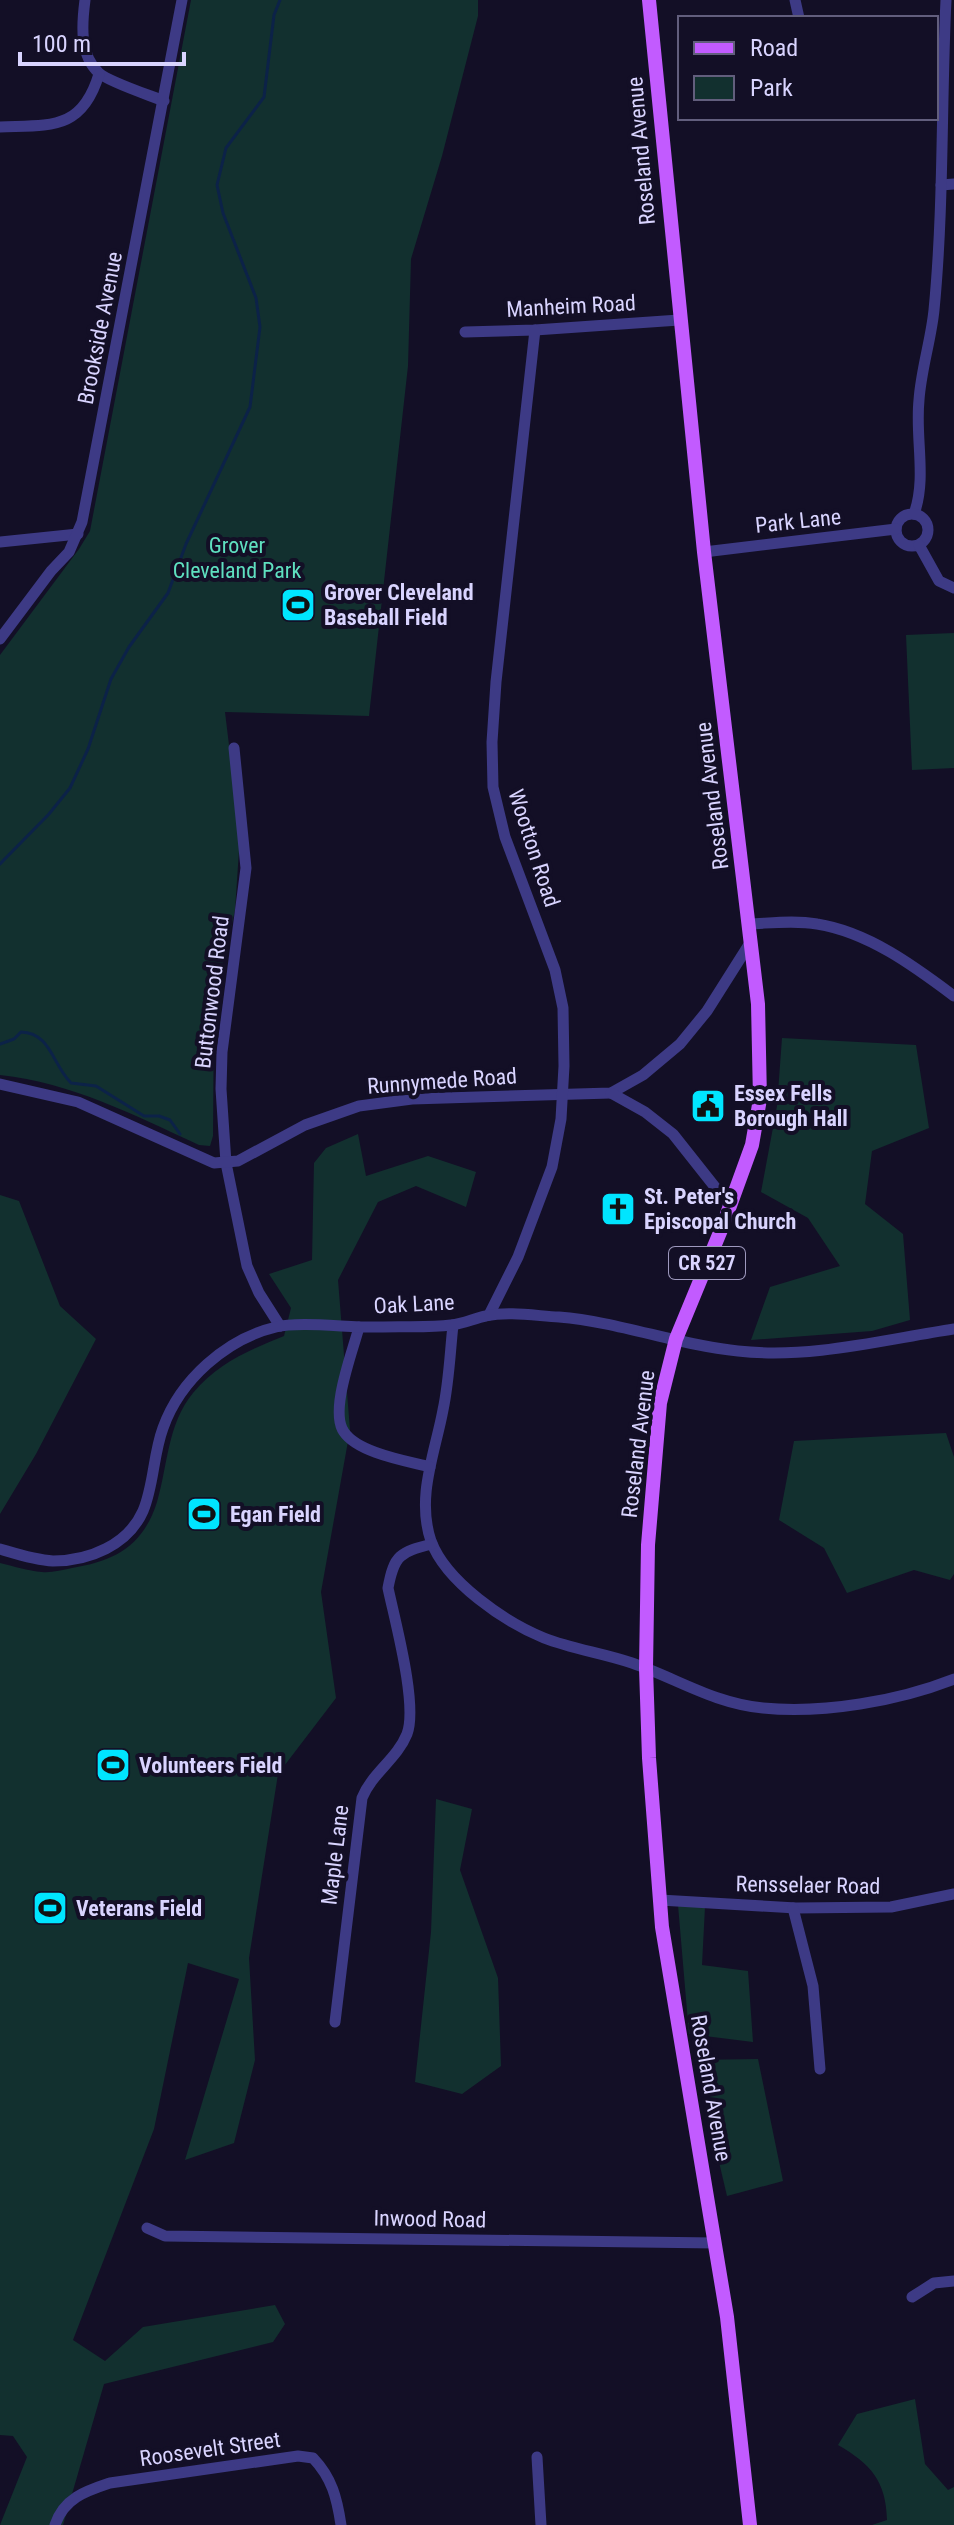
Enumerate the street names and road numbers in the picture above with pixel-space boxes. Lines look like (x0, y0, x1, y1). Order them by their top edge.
street label: Roseland Avenue (622, 76, 660, 226)
street label: Brookside Avenue (73, 249, 127, 407)
street label: Manheim Road (506, 290, 636, 322)
street label: Park Lane (754, 504, 842, 538)
street label: Roseland Avenue (691, 721, 733, 871)
street label: Wootton Road (503, 786, 565, 910)
street label: Buttonwood Road (190, 914, 234, 1070)
street label: Runnymede Road (366, 1063, 518, 1099)
road number: CR 527 (669, 1247, 745, 1279)
street label: Oak Lane (373, 1289, 455, 1319)
street label: Roseland Avenue (617, 1369, 659, 1519)
street label: Maple Lane (316, 1804, 354, 1906)
street label: Rensselaer Road (735, 1871, 881, 1899)
street label: Roseland Avenue (686, 2013, 736, 2163)
street label: Inwood Road (373, 2206, 487, 2232)
street label: Roosevelt Street (138, 2427, 282, 2471)

